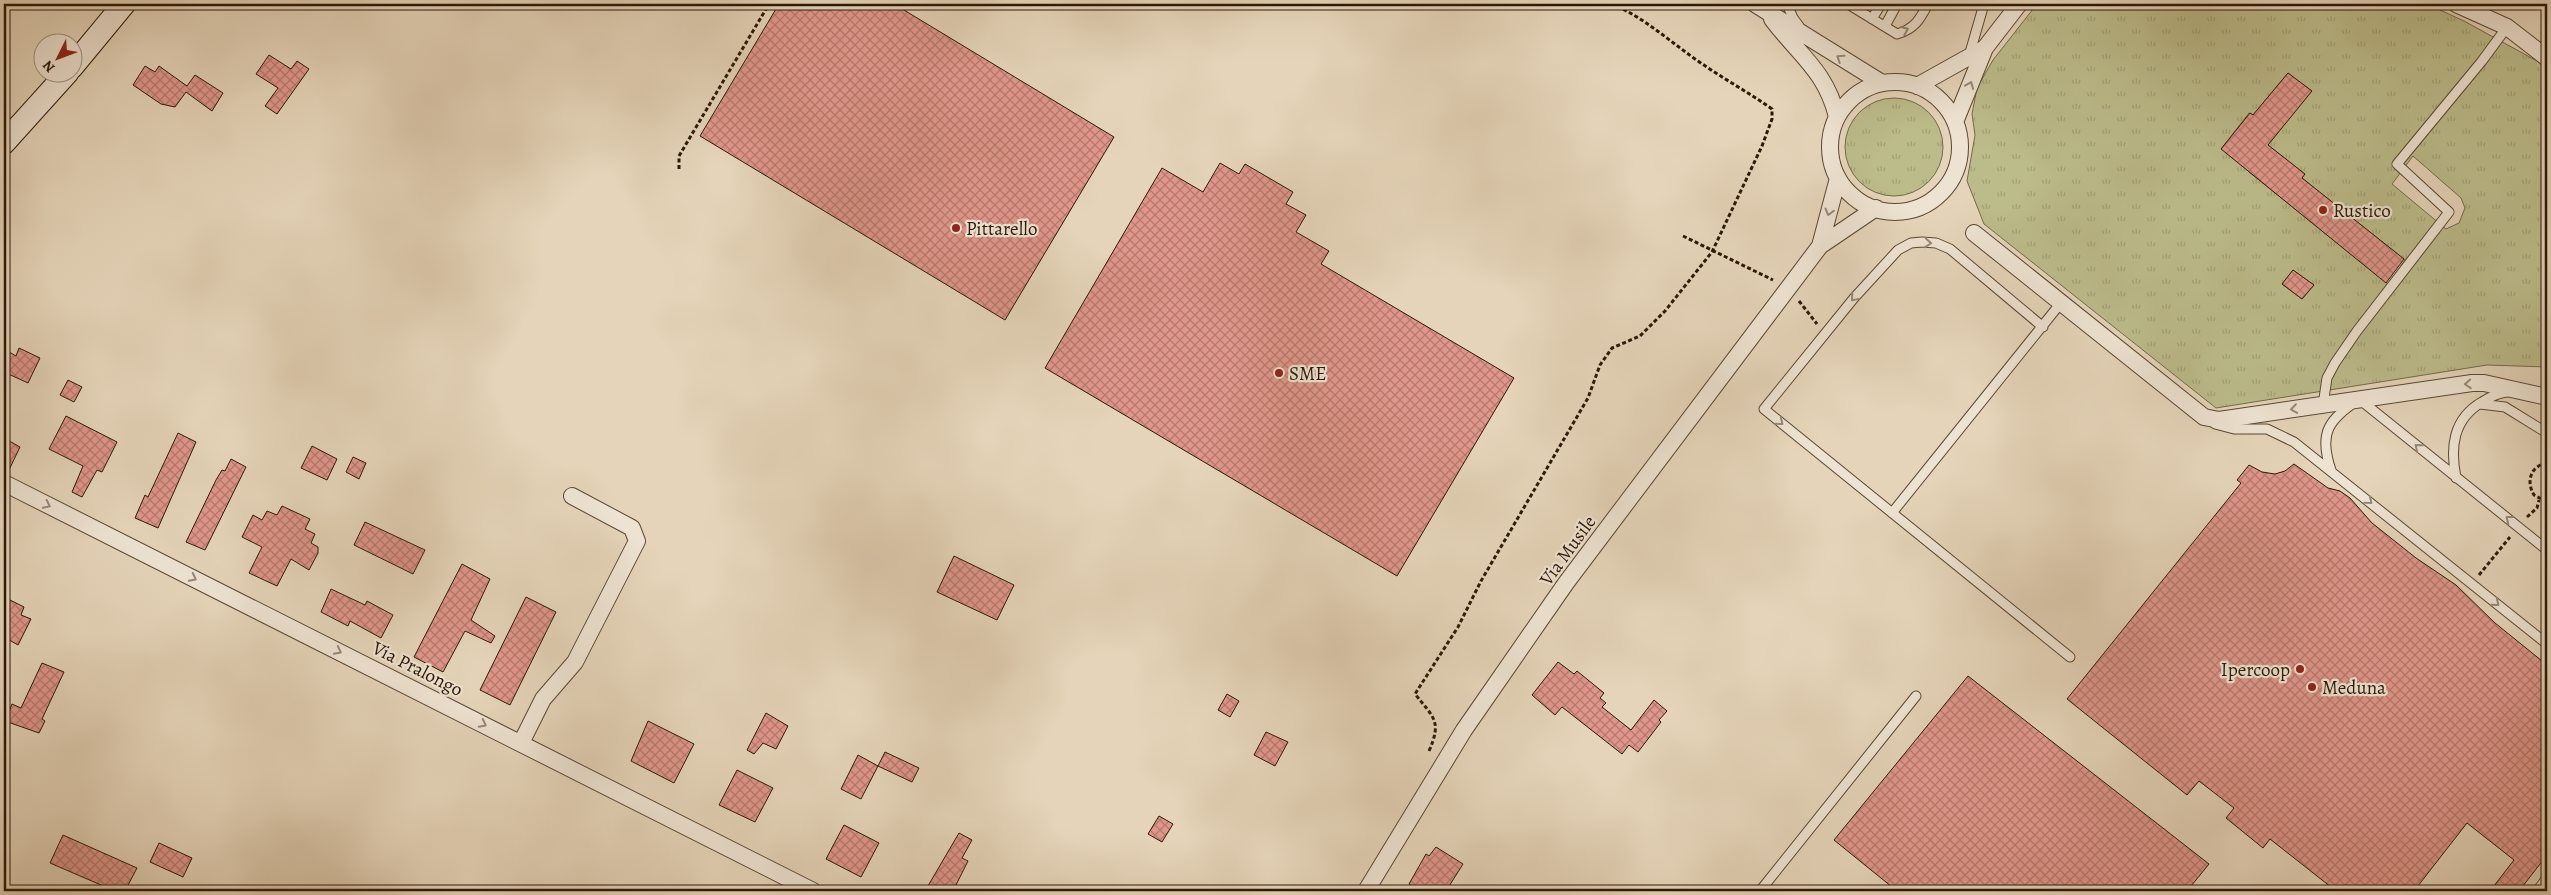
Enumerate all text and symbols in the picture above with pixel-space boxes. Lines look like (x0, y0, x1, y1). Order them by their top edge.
one-way arrow (1900, 26, 1909, 37)
north arrow (32, 32, 82, 82)
one-way arrow (1837, 55, 1846, 64)
text: N (38, 56, 59, 77)
one-way arrow (1964, 81, 1974, 90)
place label: Rustico (2333, 198, 2391, 224)
marker: Rustico (2317, 204, 2329, 216)
one-way arrow (1824, 208, 1835, 217)
place label: Pittarello (966, 216, 1037, 242)
marker: Pittarello (950, 222, 962, 234)
one-way arrow (1925, 237, 1933, 248)
one-way arrow (1851, 292, 1860, 301)
place label: SME (1289, 361, 1326, 387)
marker: SME (1273, 367, 1285, 379)
one-way arrow (2463, 378, 2471, 389)
one-way arrow (2289, 403, 2297, 414)
one-way arrow (1774, 416, 1783, 424)
one-way arrow (2415, 444, 2424, 453)
one-way arrow (2363, 495, 2372, 503)
one-way arrow (42, 499, 51, 509)
street label: Via Musile (1533, 510, 1602, 592)
one-way arrow (2506, 517, 2515, 525)
one-way arrow (188, 571, 197, 582)
one-way arrow (2490, 597, 2499, 606)
street label: Via Pralongo (367, 634, 467, 703)
one-way arrow (333, 645, 342, 655)
place label: Ipercoop (2221, 657, 2290, 683)
marker: Ipercoop (2294, 663, 2306, 675)
place label: Meduna (2322, 675, 2386, 701)
marker: Meduna (2306, 681, 2318, 693)
one-way arrow (478, 718, 487, 728)

